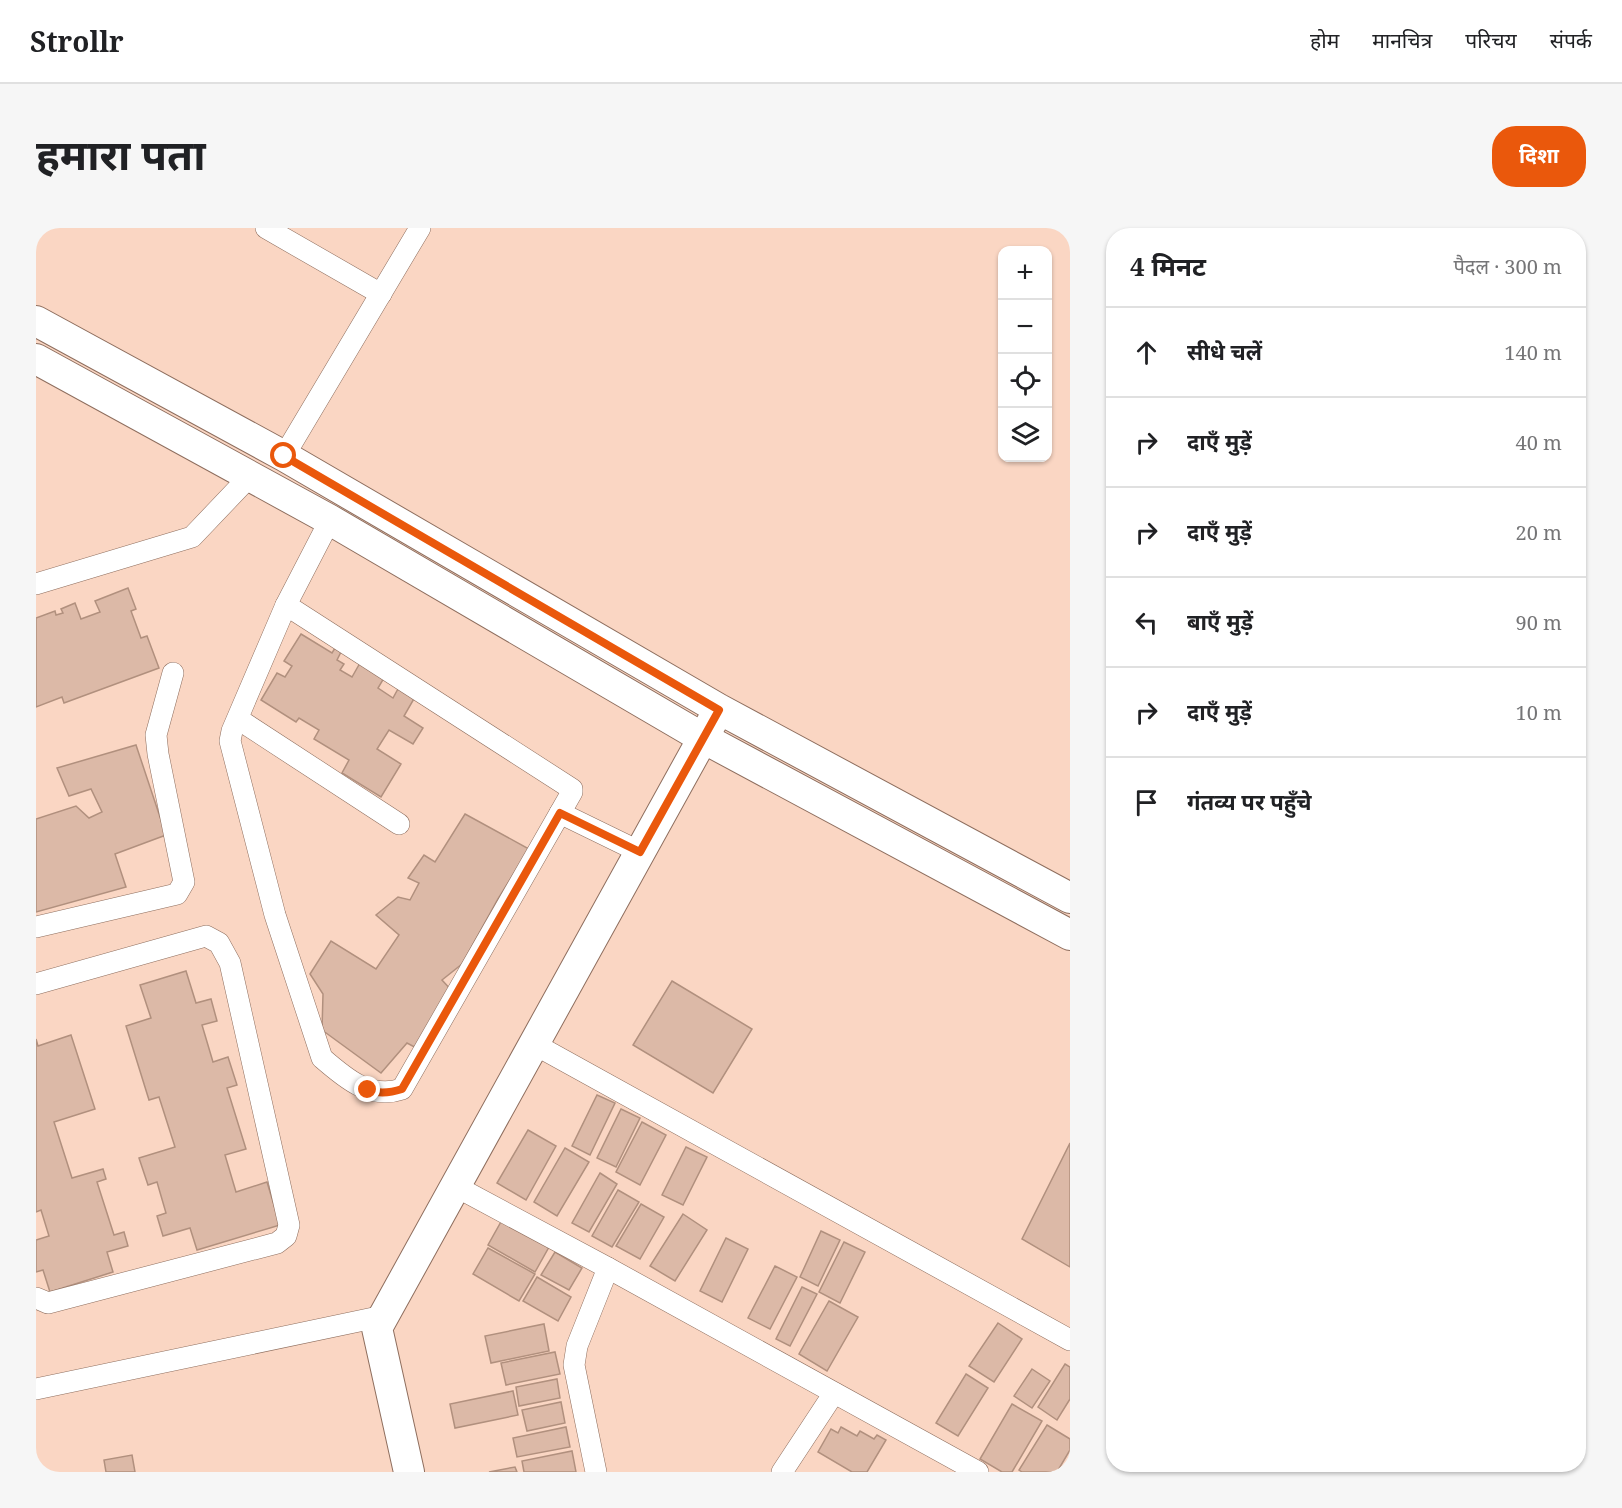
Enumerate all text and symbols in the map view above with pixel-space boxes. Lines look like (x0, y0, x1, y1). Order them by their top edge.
text: Strollr (30, 22, 124, 60)
text: होम (1310, 26, 1339, 54)
text: मानचित्र (1372, 26, 1432, 54)
text: परिचय (1465, 26, 1517, 54)
text: संपर्क (1550, 26, 1592, 54)
text: हमारा पता (36, 125, 206, 182)
button: दिशा (1492, 126, 1586, 187)
map controls (998, 246, 1052, 462)
button: + (998, 246, 1052, 300)
text: 4 मिनट (1130, 248, 1206, 284)
text: पैदल · 300 m (1453, 253, 1562, 280)
button: − (998, 300, 1052, 354)
icon: ahead (1130, 336, 1163, 369)
text: सीधे चलें (1187, 336, 1262, 366)
text: 140 m (1504, 339, 1562, 366)
button: locate (998, 354, 1052, 408)
button: layers (998, 408, 1052, 462)
icon: right (1130, 426, 1163, 459)
text: दाएँ मुड़ें (1187, 426, 1252, 456)
text: 40 m (1516, 429, 1562, 456)
route start (270, 442, 296, 468)
icon: right (1130, 516, 1163, 549)
text: दाएँ मुड़ें (1187, 516, 1252, 546)
text: 20 m (1516, 519, 1562, 546)
icon: left (1130, 606, 1163, 639)
text: बाएँ मुड़ें (1187, 606, 1253, 636)
text: 90 m (1516, 609, 1562, 636)
icon: right (1130, 696, 1163, 729)
text: दाएँ मुड़ें (1187, 696, 1252, 726)
text: 10 m (1516, 699, 1562, 726)
icon: arrive (1130, 786, 1163, 819)
text: गंतव्य पर पहुँचे (1187, 786, 1312, 816)
route end (354, 1076, 380, 1102)

